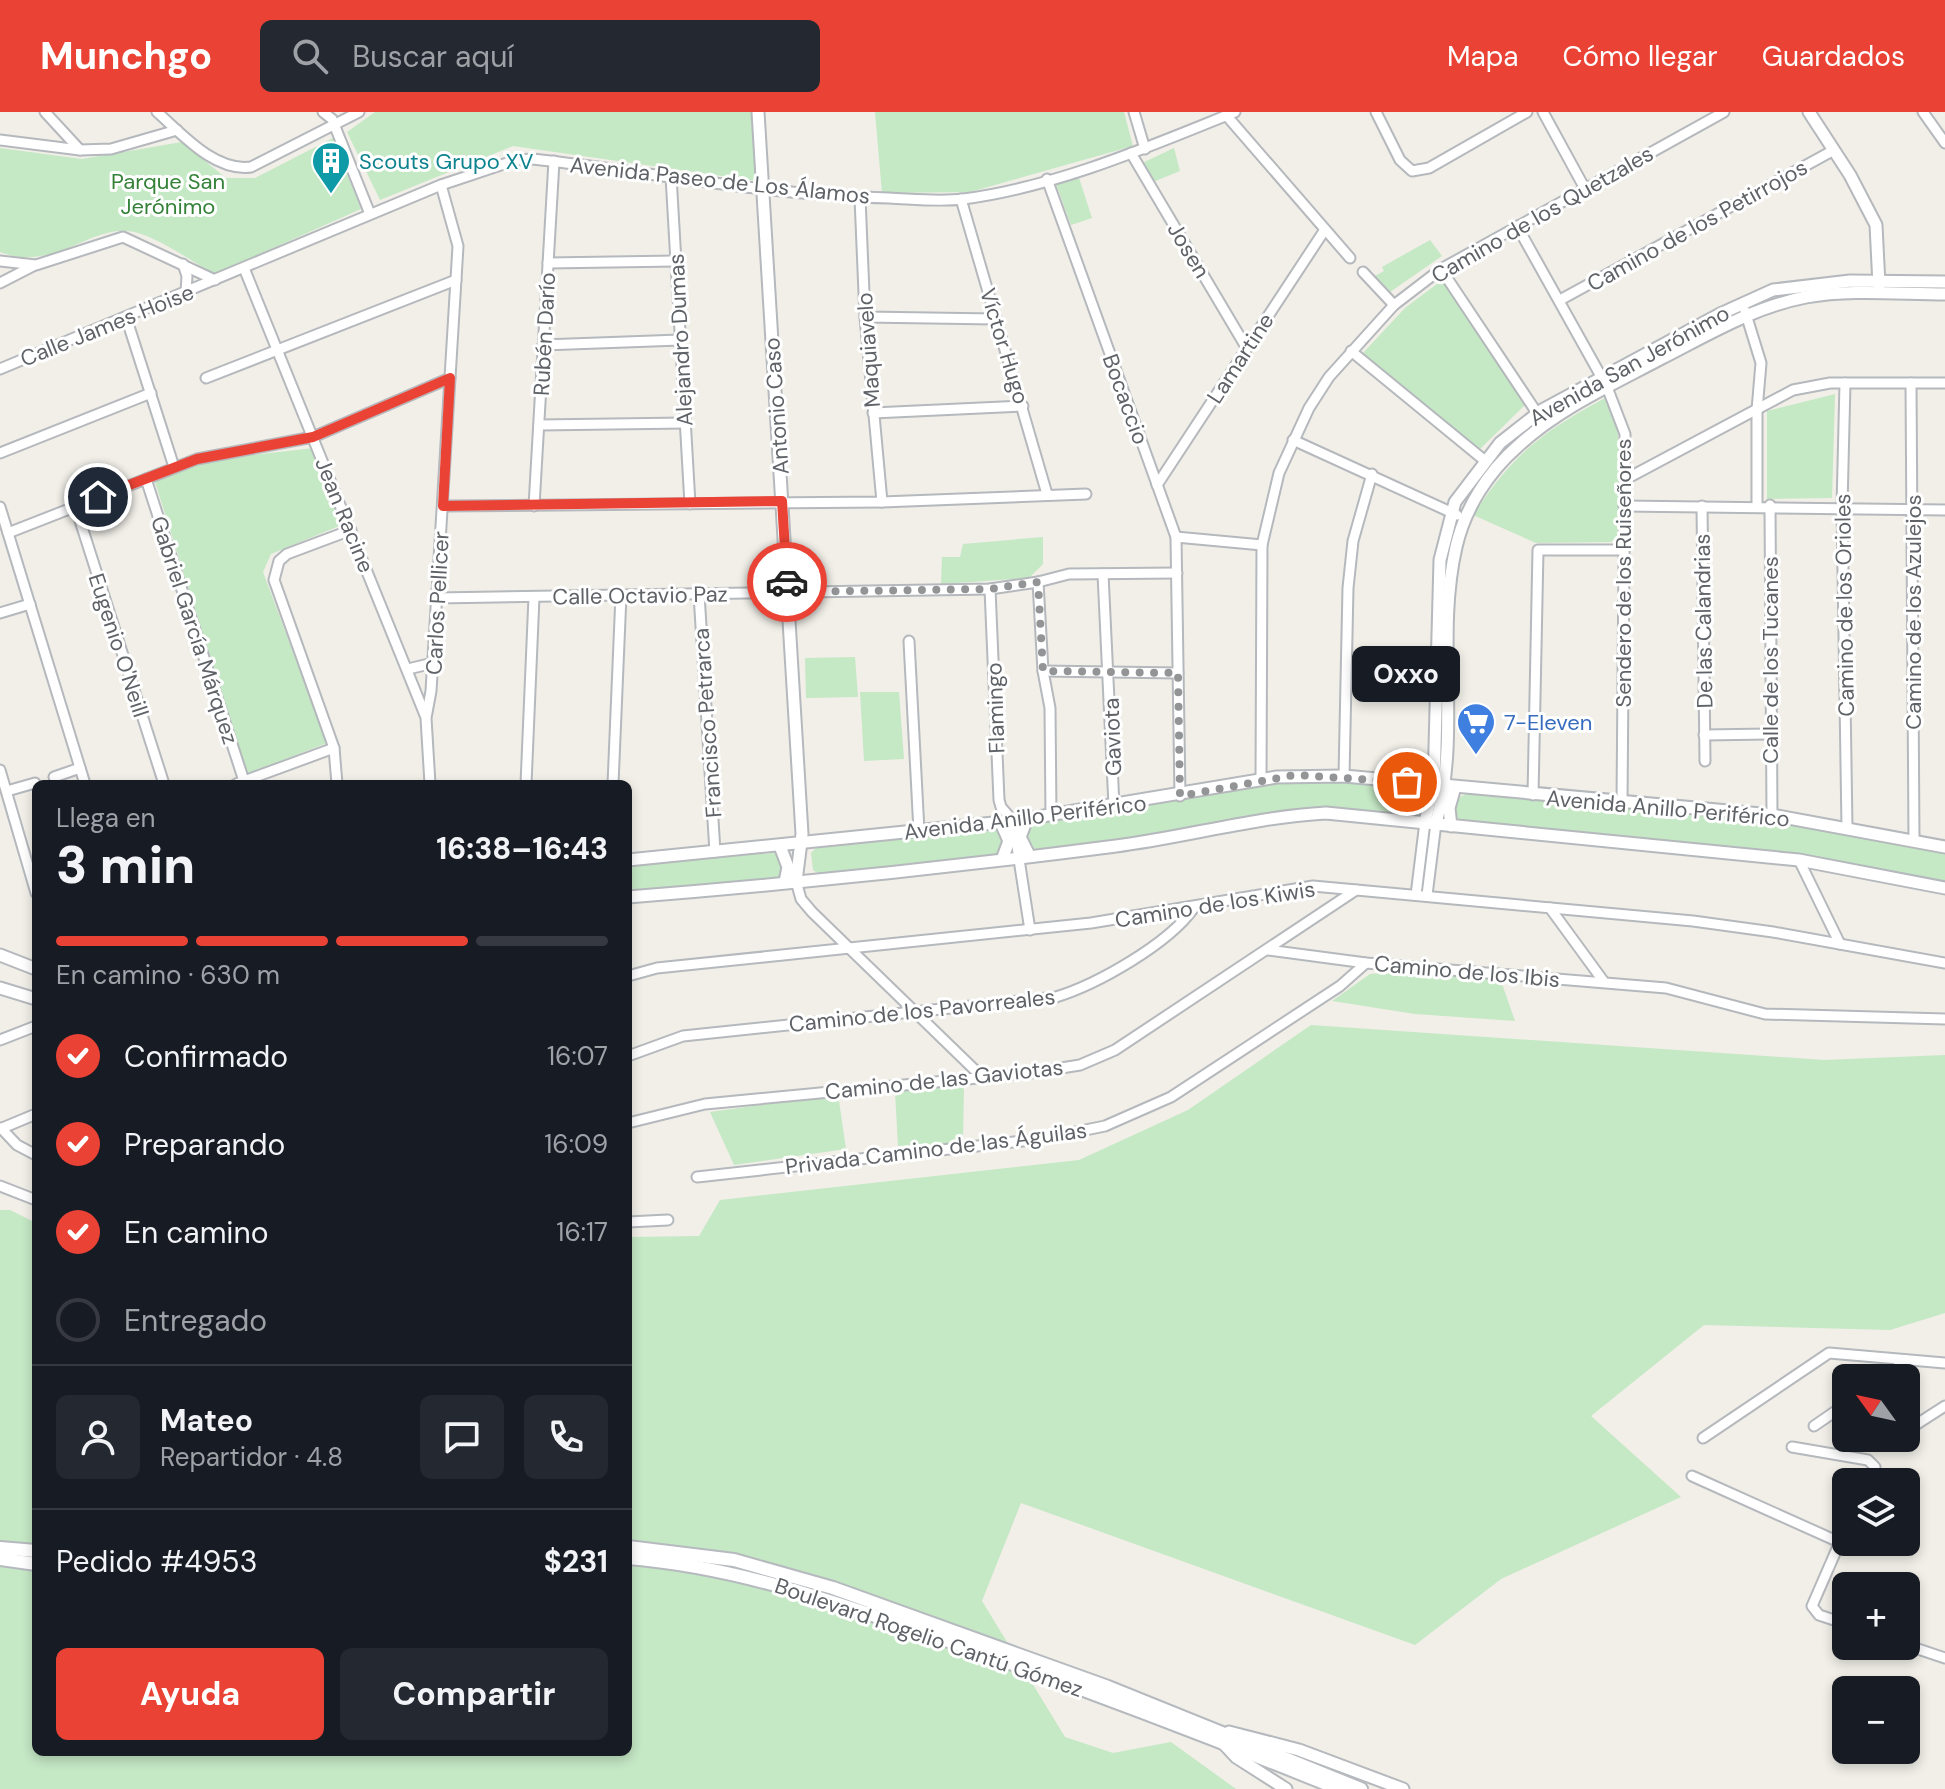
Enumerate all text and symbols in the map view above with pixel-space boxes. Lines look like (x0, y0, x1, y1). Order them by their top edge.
search box (260, 20, 820, 92)
text: Munchgo (40, 31, 212, 81)
icon: search (288, 34, 332, 78)
text: Buscar aquí (352, 37, 514, 76)
text: Mapa (1447, 38, 1518, 75)
text: Cómo llegar (1562, 38, 1718, 75)
text: Guardados (1762, 38, 1905, 75)
street label: Camino de los Quetzales (1426, 139, 1659, 290)
building icon: Scouts Grupo XV (310, 140, 352, 195)
place label: Scouts Grupo XV (359, 147, 534, 176)
street label: Avenida Paseo de Los Álamos (568, 150, 871, 211)
street label: Camino de los Petirrojos (1582, 153, 1813, 298)
park label: Parque San Jerónimo (111, 167, 225, 221)
street label: Josen (1161, 217, 1217, 284)
street label: Alejandro Dumas (661, 253, 699, 427)
street label: Rubén Darío (527, 272, 562, 397)
street label: Calle James Hoise (16, 277, 198, 374)
street label: Víctor Hugo (973, 285, 1036, 408)
street label: Maquiavelo (850, 291, 887, 408)
street label: Avenida San Jerónimo (1524, 298, 1734, 433)
street label: Lamartine (1200, 307, 1280, 409)
street label: Antonio Caso (757, 336, 796, 475)
street label: Bocaccio (1096, 350, 1155, 448)
street label: Sendero de los Ruiseñores (1609, 438, 1638, 708)
street label: Jean Racine (308, 453, 381, 577)
pin (64, 463, 132, 531)
icon: home (76, 475, 120, 519)
street label: Camino de los Orioles (1828, 493, 1861, 717)
street label: Camino de los Azulejos (1899, 494, 1928, 730)
street label: Gabriel García Márquez (144, 513, 245, 748)
street label: Carlos Pellicer (419, 531, 456, 676)
street label: De las Calandrias (1687, 533, 1720, 709)
courier (747, 542, 827, 622)
street label: Calle de los Tucanes (1756, 556, 1785, 764)
icon: car (765, 560, 809, 604)
street label: Eugenio O'Neill (82, 570, 155, 721)
street label: Calle Octavio Paz (552, 579, 728, 612)
street label: Francisco Petrarca (686, 627, 729, 819)
callout: Oxxo (1353, 646, 1461, 702)
text: Oxxo (1373, 657, 1439, 691)
street label: Flamingo (979, 662, 1012, 754)
street label: Gaviota (1097, 697, 1128, 777)
supermarket icon: 7-Eleven (1455, 701, 1497, 756)
place label: 7-Eleven (1504, 708, 1592, 737)
pin (1373, 748, 1441, 816)
icon: bag (1385, 760, 1429, 804)
street label: Avenida Anillo Periférico (1545, 783, 1791, 834)
street label: Avenida Anillo Periférico (902, 788, 1148, 847)
text: Llega en (56, 801, 155, 835)
text: 16:38–16:43 (436, 829, 608, 868)
text: 3 min (56, 831, 195, 899)
street label: Camino de los Kiwis (1113, 874, 1317, 935)
street label: Camino de los Ibis (1373, 949, 1561, 994)
text: En camino · 630 m (56, 958, 280, 992)
street label: Camino de los Pavorreales (787, 982, 1057, 1039)
icon: check (56, 1034, 100, 1078)
text: Confirmado (124, 1037, 288, 1076)
text: 16:07 (547, 1039, 608, 1073)
street label: Camino de las Gaviotas (823, 1053, 1065, 1106)
street label: Privada Camino de las Águilas (784, 1116, 1088, 1181)
icon: check (56, 1122, 100, 1166)
text: Preparando (124, 1125, 285, 1164)
text: 16:09 (544, 1127, 608, 1161)
icon: check (56, 1210, 100, 1254)
text: En camino (124, 1213, 269, 1252)
text: 16:17 (556, 1215, 608, 1249)
text: Entregado (124, 1301, 267, 1340)
north arrow (1832, 1364, 1920, 1452)
map controls (1832, 1364, 1920, 1764)
button: person (56, 1395, 140, 1479)
button: chat (420, 1395, 504, 1479)
button: phone (524, 1395, 608, 1479)
text: Mateo (160, 1401, 253, 1440)
text: Repartidor · 4.8 (160, 1440, 343, 1474)
button: layers (1832, 1468, 1920, 1556)
text: Pedido #4953 (56, 1542, 257, 1581)
text: $231 (544, 1542, 608, 1581)
street label: Boulevard Rogelio Cantú Gómez (771, 1571, 1087, 1704)
button: + (1832, 1572, 1920, 1660)
button: Ayuda (56, 1648, 324, 1740)
button: Compartir (340, 1648, 608, 1740)
button: − (1832, 1676, 1920, 1764)

